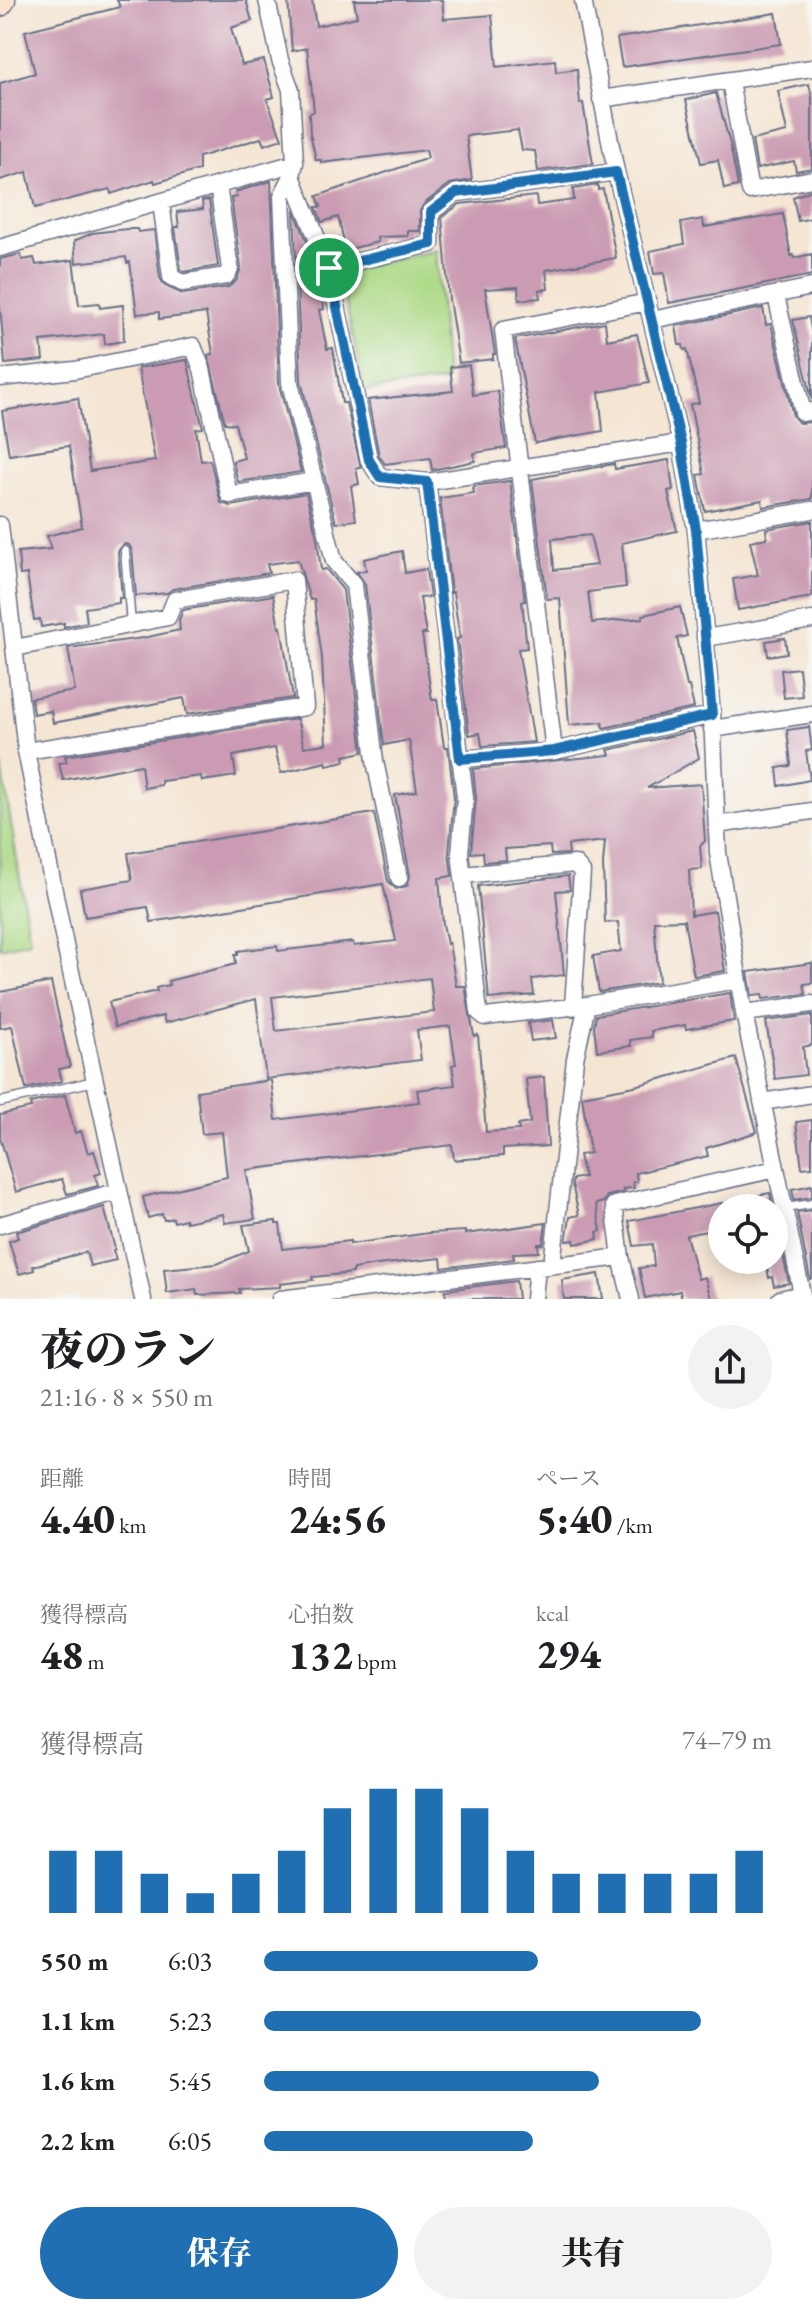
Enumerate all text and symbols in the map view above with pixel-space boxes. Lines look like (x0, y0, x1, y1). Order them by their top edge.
pin (295, 234, 363, 302)
icon: arrive (307, 246, 351, 290)
map controls (708, 1194, 788, 1274)
button: locate (708, 1194, 788, 1274)
text: 夜のラン (40, 1321, 216, 1378)
button: share (688, 1325, 772, 1409)
text: 21:16 · 8 × 550 m (40, 1380, 213, 1414)
text: 距離 (40, 1464, 84, 1493)
text: 時間 (288, 1464, 332, 1493)
text: ペース (536, 1464, 601, 1493)
text: 4.40 (40, 1493, 115, 1545)
text: 24:56 (288, 1493, 386, 1545)
text: 5:40 (536, 1493, 612, 1545)
text: km (115, 1511, 147, 1540)
text: /km (612, 1511, 653, 1540)
text: kcal (536, 1599, 569, 1628)
text: 獲得標高 (40, 1600, 128, 1629)
text: 心拍数 (288, 1600, 354, 1629)
text: 294 (536, 1628, 601, 1680)
text: 48 (40, 1629, 83, 1681)
text: 132 (288, 1629, 353, 1681)
text: m (83, 1647, 105, 1676)
text: bpm (353, 1647, 397, 1676)
text: 74–79 m (682, 1723, 772, 1757)
text: 獲得標高 (40, 1727, 144, 1761)
text: 550 m (40, 1944, 108, 1978)
text: 6:03 (168, 1944, 212, 1978)
text: 1.1 km (40, 2004, 115, 2038)
text: 5:23 (168, 2004, 212, 2038)
text: 1.6 km (40, 2064, 115, 2098)
text: 5:45 (168, 2064, 212, 2098)
text: 2.2 km (40, 2124, 115, 2158)
text: 6:05 (168, 2124, 212, 2158)
button: 保存 (40, 2207, 398, 2299)
button: 共有 (414, 2207, 772, 2299)

